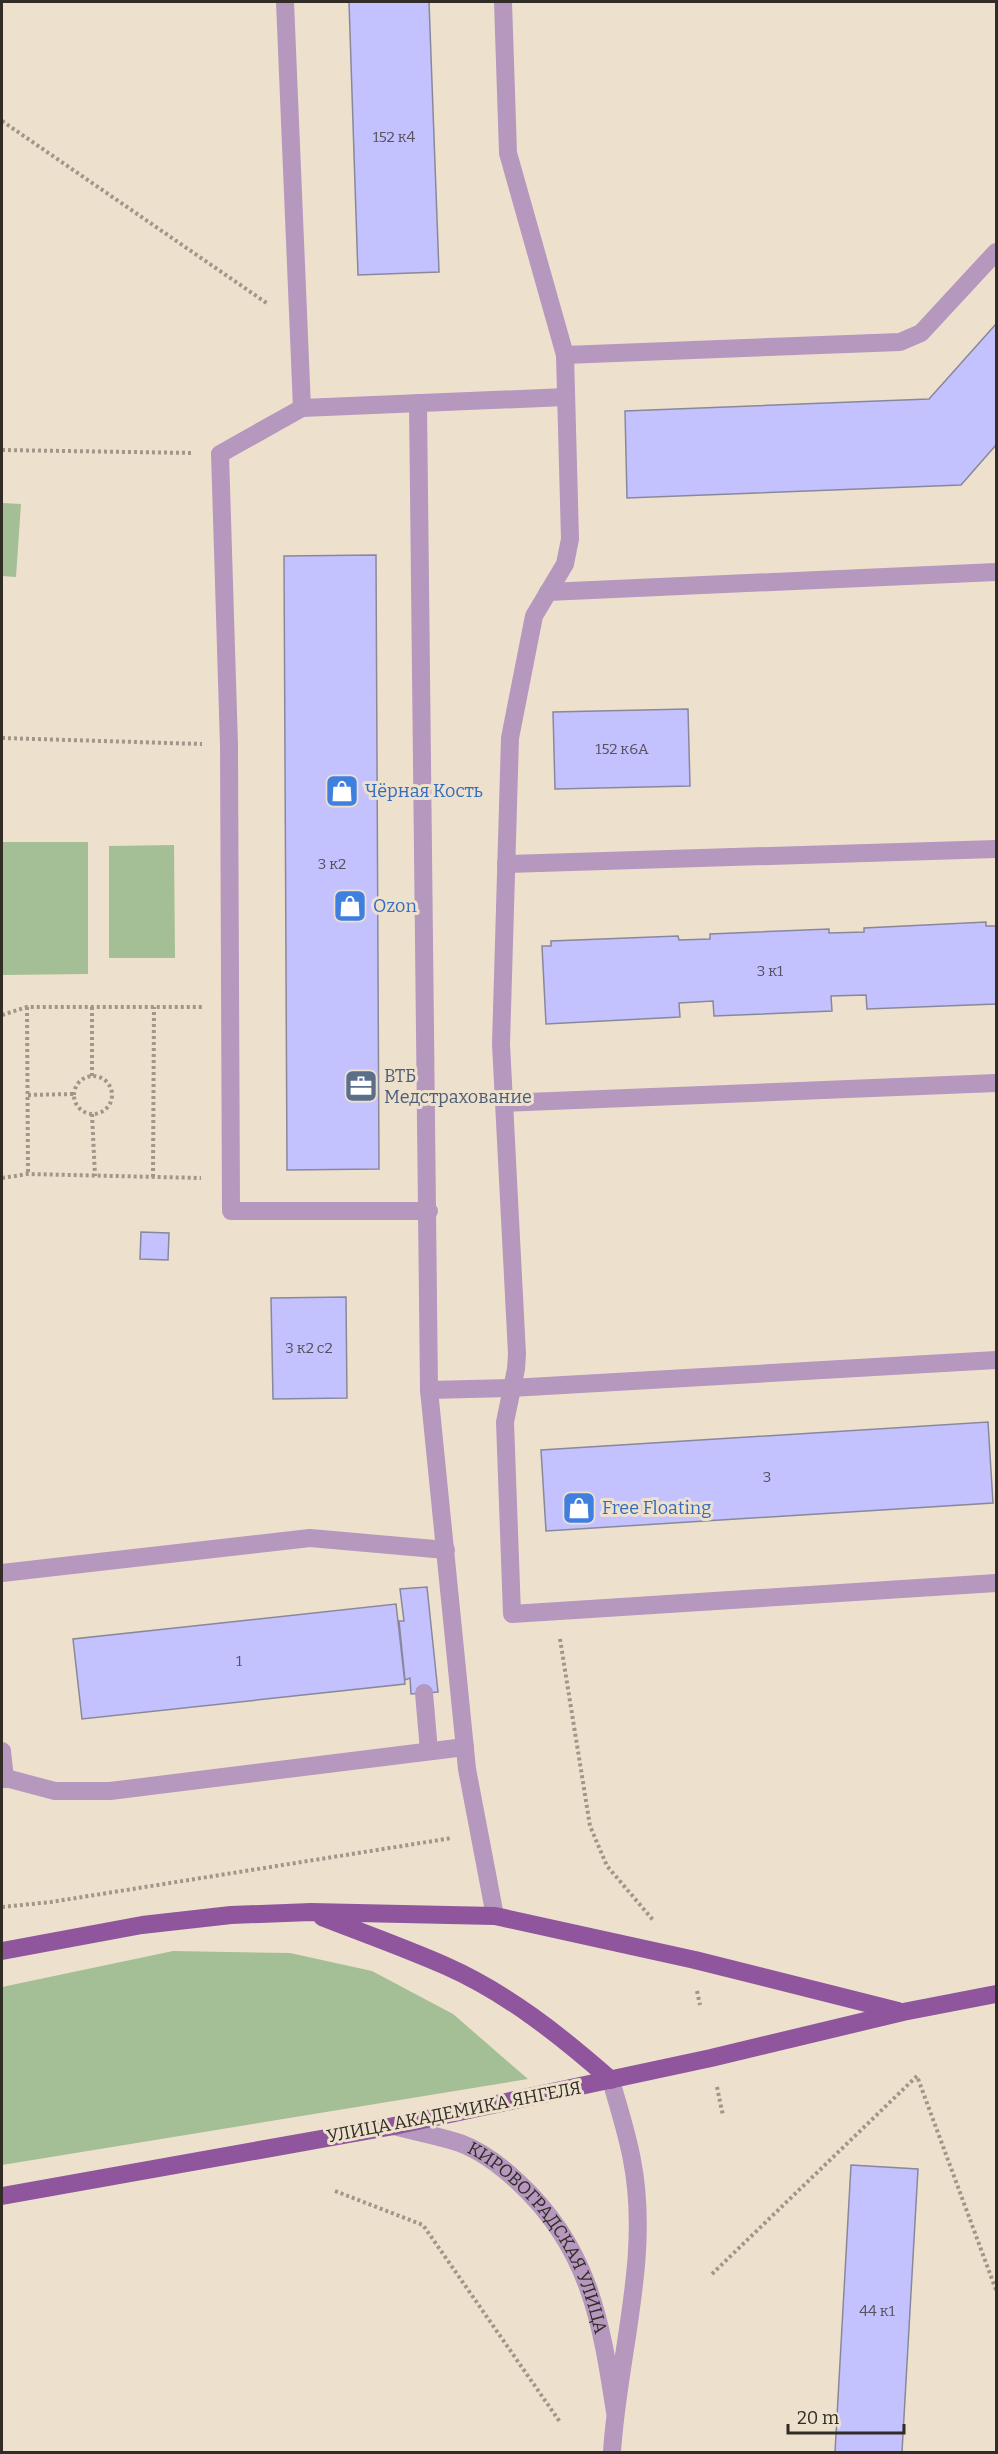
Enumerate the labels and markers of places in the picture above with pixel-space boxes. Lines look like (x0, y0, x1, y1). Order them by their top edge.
shop icon: Чёрная Кость (324, 773, 360, 809)
place label: Чёрная Кость (365, 780, 483, 802)
shop icon: Ozon (332, 888, 368, 924)
place label: Ozon (373, 895, 417, 917)
place label: ВТБ Медстрахование (384, 1065, 532, 1108)
office icon: ВТБ Медстрахование (343, 1068, 379, 1104)
shop icon: Free Floating (561, 1490, 597, 1526)
place label: Free Floating (602, 1497, 711, 1519)

